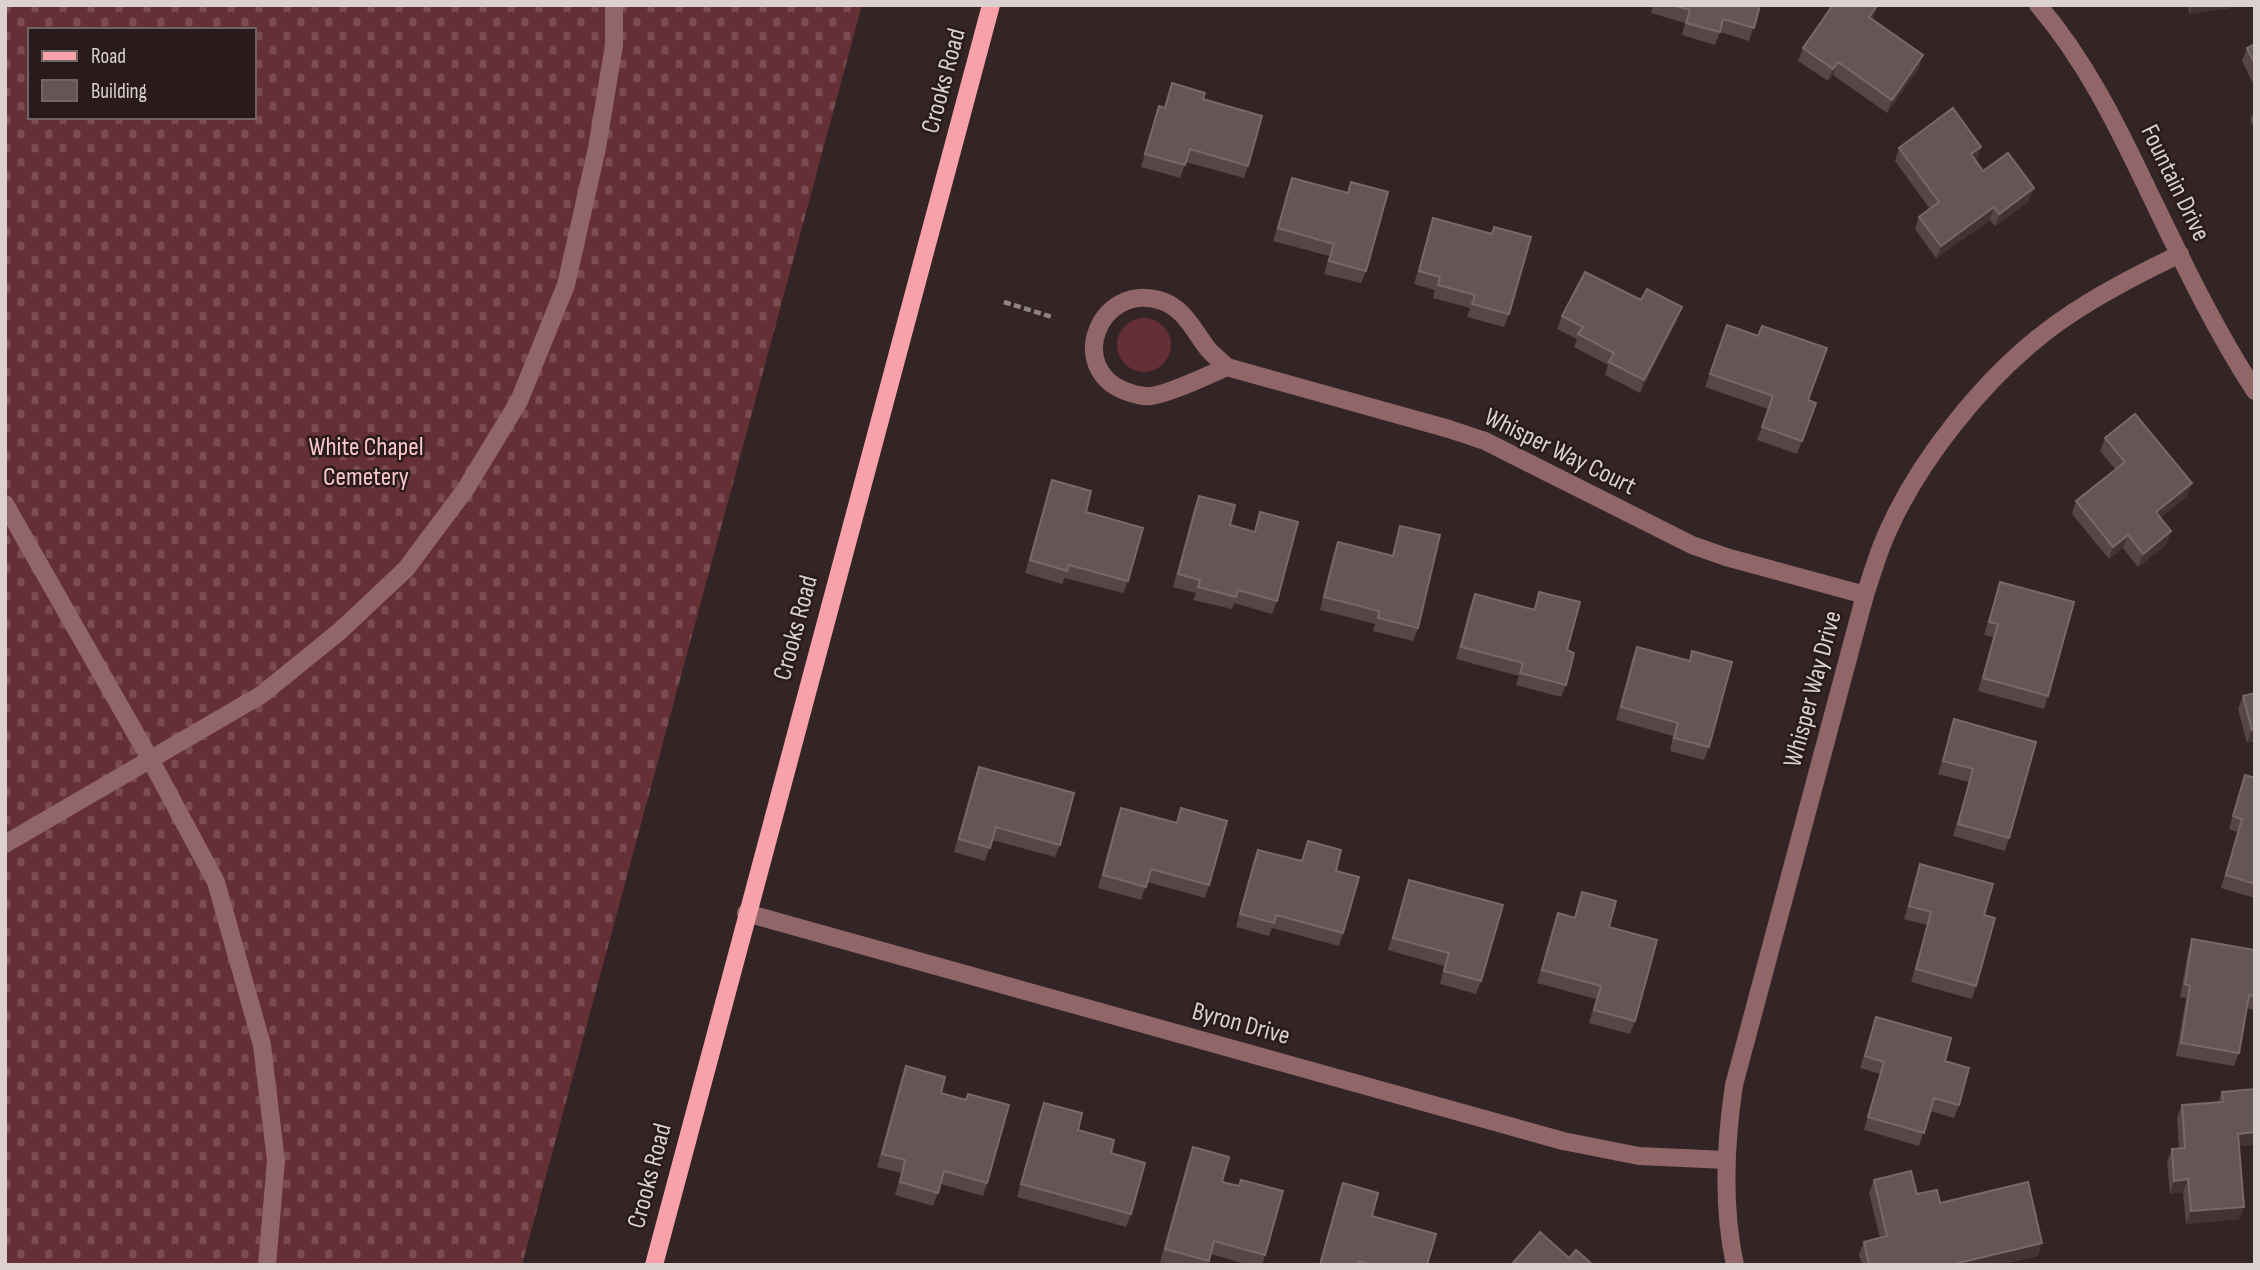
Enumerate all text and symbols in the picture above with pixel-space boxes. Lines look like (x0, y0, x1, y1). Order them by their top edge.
street label: Crooks Road (915, 25, 973, 137)
legend (28, 28, 256, 119)
text: Road (91, 44, 126, 69)
text: Building (91, 79, 147, 104)
street label: Fountain Drive (2134, 120, 2216, 246)
street label: Whisper Way Court (1479, 402, 1641, 502)
park label: White Chapel Cemetery (309, 432, 424, 493)
street label: Crooks Road (767, 572, 825, 684)
street label: Whisper Way Drive (1777, 607, 1849, 771)
street label: Byron Drive (1189, 996, 1293, 1052)
street label: Crooks Road (621, 1120, 679, 1232)

